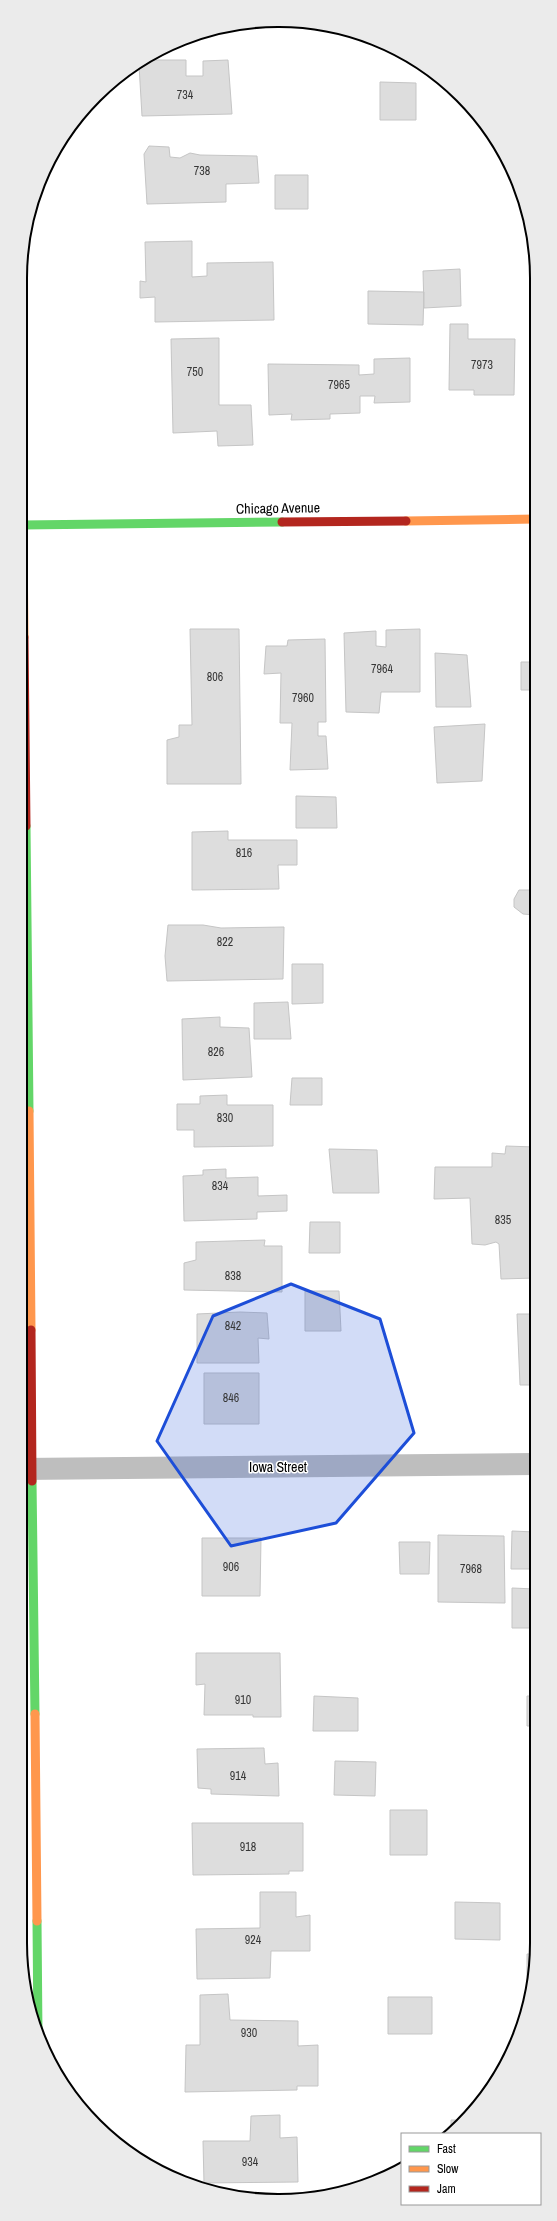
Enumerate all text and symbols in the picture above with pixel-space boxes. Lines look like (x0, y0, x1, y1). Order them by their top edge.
house number: 734 (177, 87, 194, 103)
house number: 738 (194, 163, 210, 179)
house number: 7973 (471, 357, 493, 373)
house number: 750 (187, 364, 203, 380)
house number: 7965 (328, 377, 350, 393)
street label: Chicago Avenue (236, 498, 320, 518)
house number: 7964 (371, 661, 393, 677)
house number: 806 (207, 669, 223, 685)
house number: 7960 (292, 690, 314, 706)
house number: 816 (236, 845, 252, 861)
house number: 822 (217, 934, 233, 950)
house number: 826 (208, 1044, 224, 1060)
house number: 830 (217, 1110, 233, 1126)
house number: 834 (212, 1178, 229, 1194)
house number: 835 (495, 1212, 512, 1228)
house number: 838 (225, 1268, 241, 1284)
house number: 842 (225, 1318, 241, 1334)
house number: 846 (223, 1390, 239, 1406)
street label: Iowa Street (249, 1458, 307, 1476)
house number: 906 (223, 1559, 239, 1575)
house number: 7968 (460, 1561, 482, 1577)
house number: 910 (235, 1692, 251, 1708)
house number: 914 (230, 1768, 247, 1784)
house number: 918 (240, 1839, 256, 1855)
house number: 924 (245, 1932, 262, 1948)
house number: 930 (241, 2025, 257, 2041)
legend (401, 2133, 541, 2205)
text: Fast (437, 2141, 456, 2157)
house number: 934 (242, 2154, 259, 2170)
text: Slow (437, 2161, 459, 2177)
text: Jam (437, 2181, 456, 2197)

